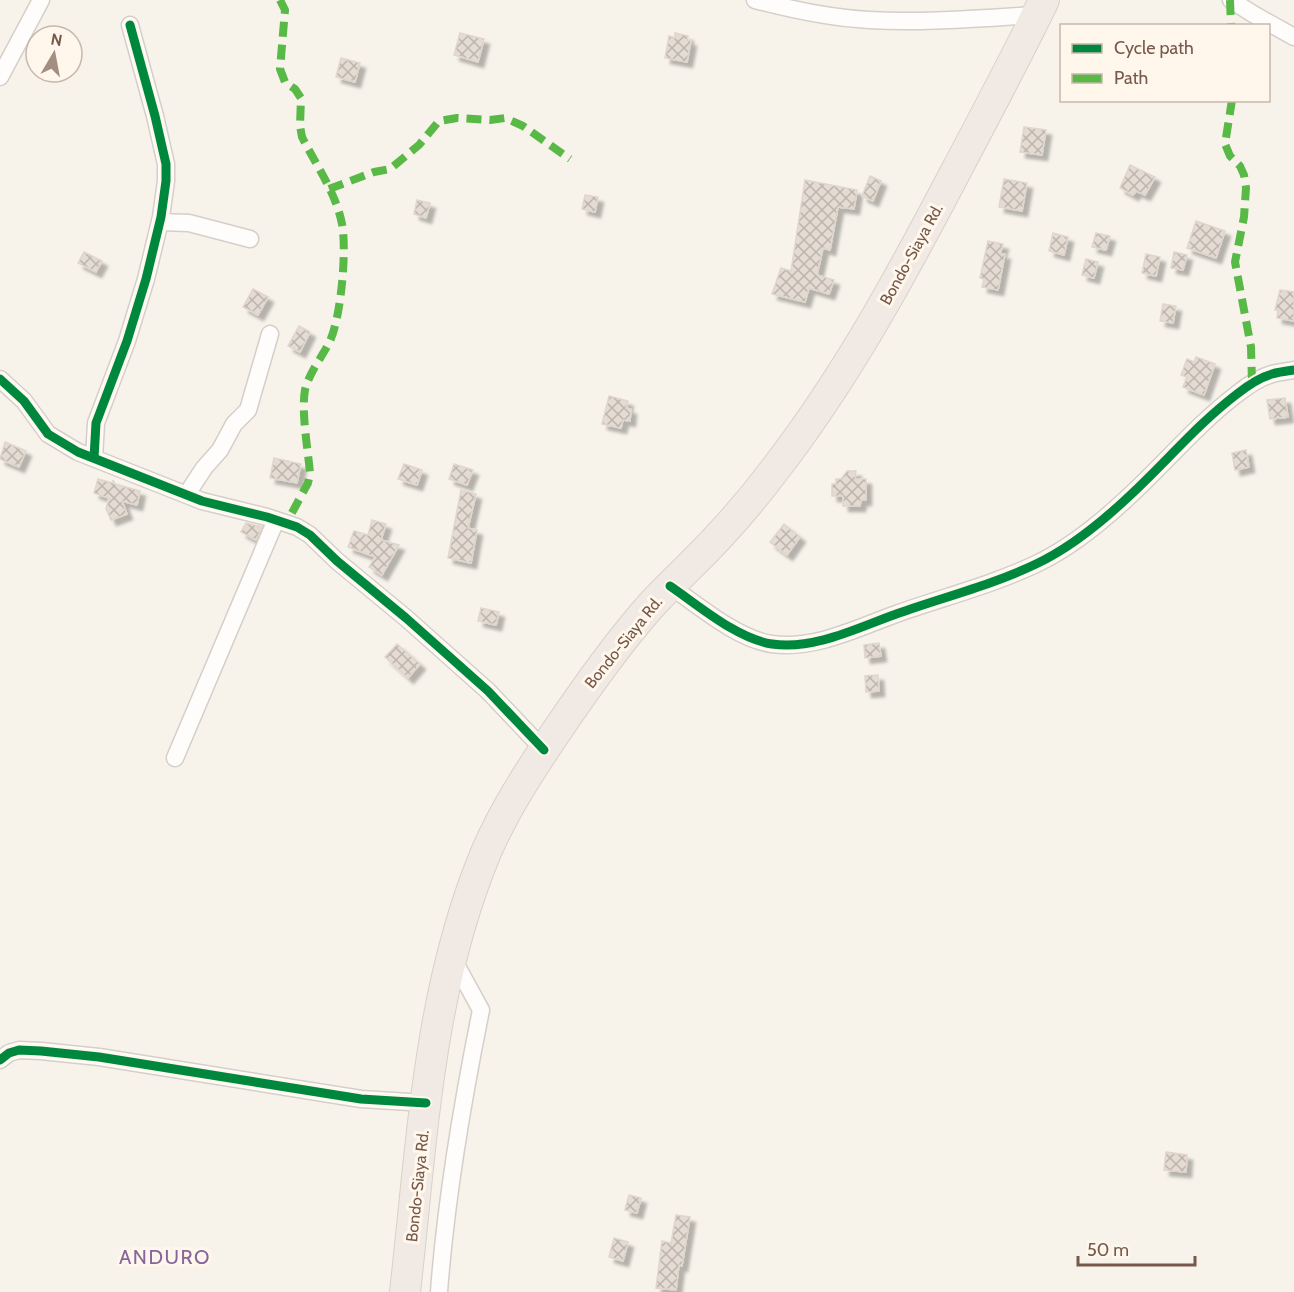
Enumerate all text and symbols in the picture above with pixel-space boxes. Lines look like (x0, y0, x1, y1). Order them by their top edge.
north arrow (24, 24, 84, 84)
legend (1060, 24, 1270, 102)
text: N (49, 29, 64, 50)
text: Cycle path (1114, 37, 1194, 59)
text: Path (1114, 67, 1148, 89)
street label: Bondo-Siaya Rd. (876, 200, 947, 308)
street label: Bondo-Siaya Rd. (581, 593, 666, 692)
street label: Bondo-Siaya Rd. (402, 1129, 433, 1243)
scale bar (1078, 1229, 1195, 1267)
text: 50 m (1087, 1239, 1129, 1261)
district label: ANDURO (119, 1245, 211, 1269)

